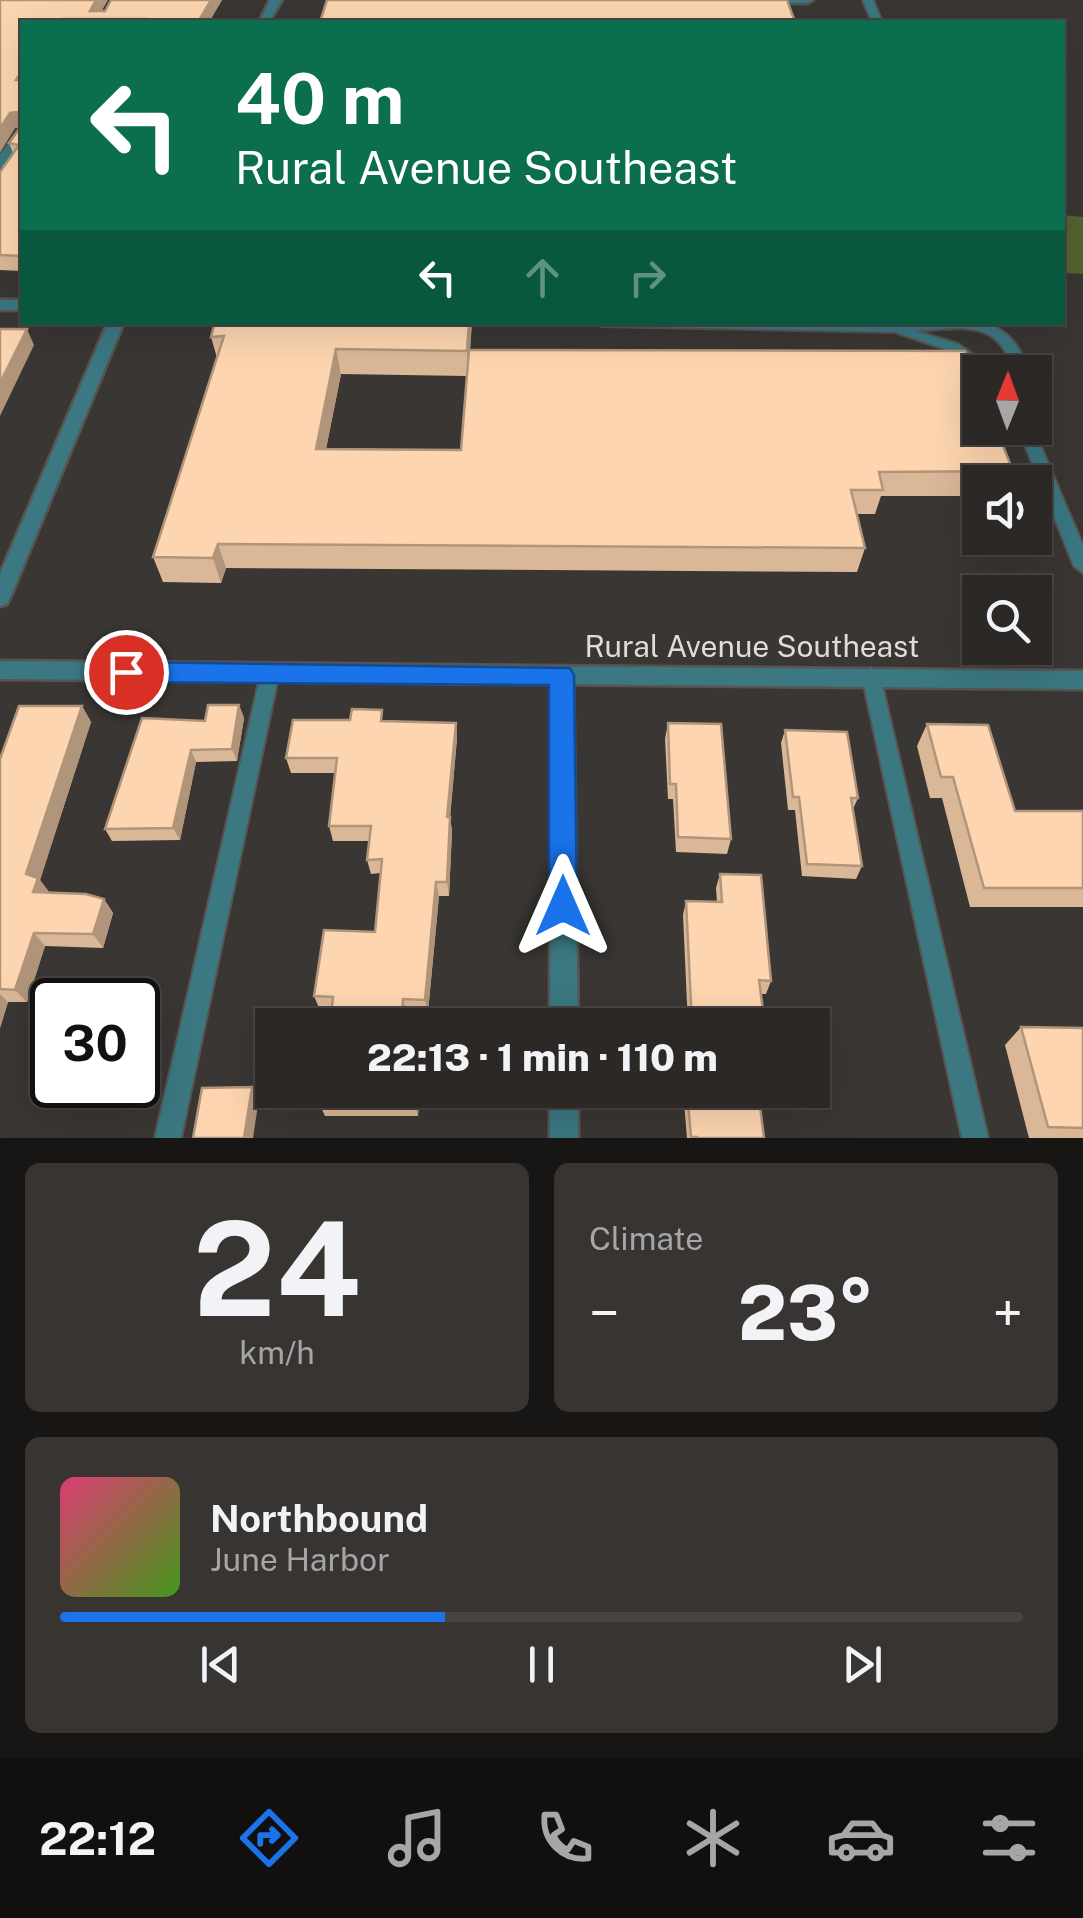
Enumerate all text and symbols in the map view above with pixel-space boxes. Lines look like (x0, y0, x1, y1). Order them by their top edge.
text: 40 m (235, 57, 405, 140)
icon: left (70, 60, 200, 190)
text: Rural Avenue Southeast (235, 141, 738, 194)
icon: left (410, 250, 465, 305)
icon: ahead (515, 250, 570, 305)
icon: right (620, 250, 675, 305)
north arrow (962, 355, 1052, 445)
map controls (962, 355, 1052, 665)
button: sound (962, 465, 1052, 555)
button: search (962, 575, 1052, 665)
street label: Rural Avenue Southeast (584, 628, 920, 664)
pin (84, 630, 169, 715)
icon: arrive (99, 645, 154, 700)
position arrow (511, 854, 615, 958)
speed limit sign: 30 (30, 978, 160, 1108)
text: 22:13 · 1 min · 110 m (367, 1035, 718, 1080)
text: 24 (193, 1193, 361, 1345)
text: Climate (589, 1220, 703, 1257)
text: 23° (738, 1269, 874, 1357)
text: − (589, 1281, 620, 1345)
text: + (993, 1281, 1023, 1345)
text: km/h (239, 1334, 315, 1371)
text: Northbound (210, 1496, 428, 1541)
text: June Harbor (210, 1541, 390, 1578)
icon: previous (193, 1637, 248, 1692)
icon: pause (514, 1637, 569, 1692)
icon: next (835, 1637, 890, 1692)
icon: directions (234, 1803, 304, 1873)
icon: music (382, 1803, 452, 1873)
icon: phone (530, 1803, 600, 1873)
icon: climate (678, 1803, 748, 1873)
icon: car (826, 1803, 896, 1873)
icon: filters (974, 1803, 1044, 1873)
text: 22:12 (39, 1812, 156, 1865)

